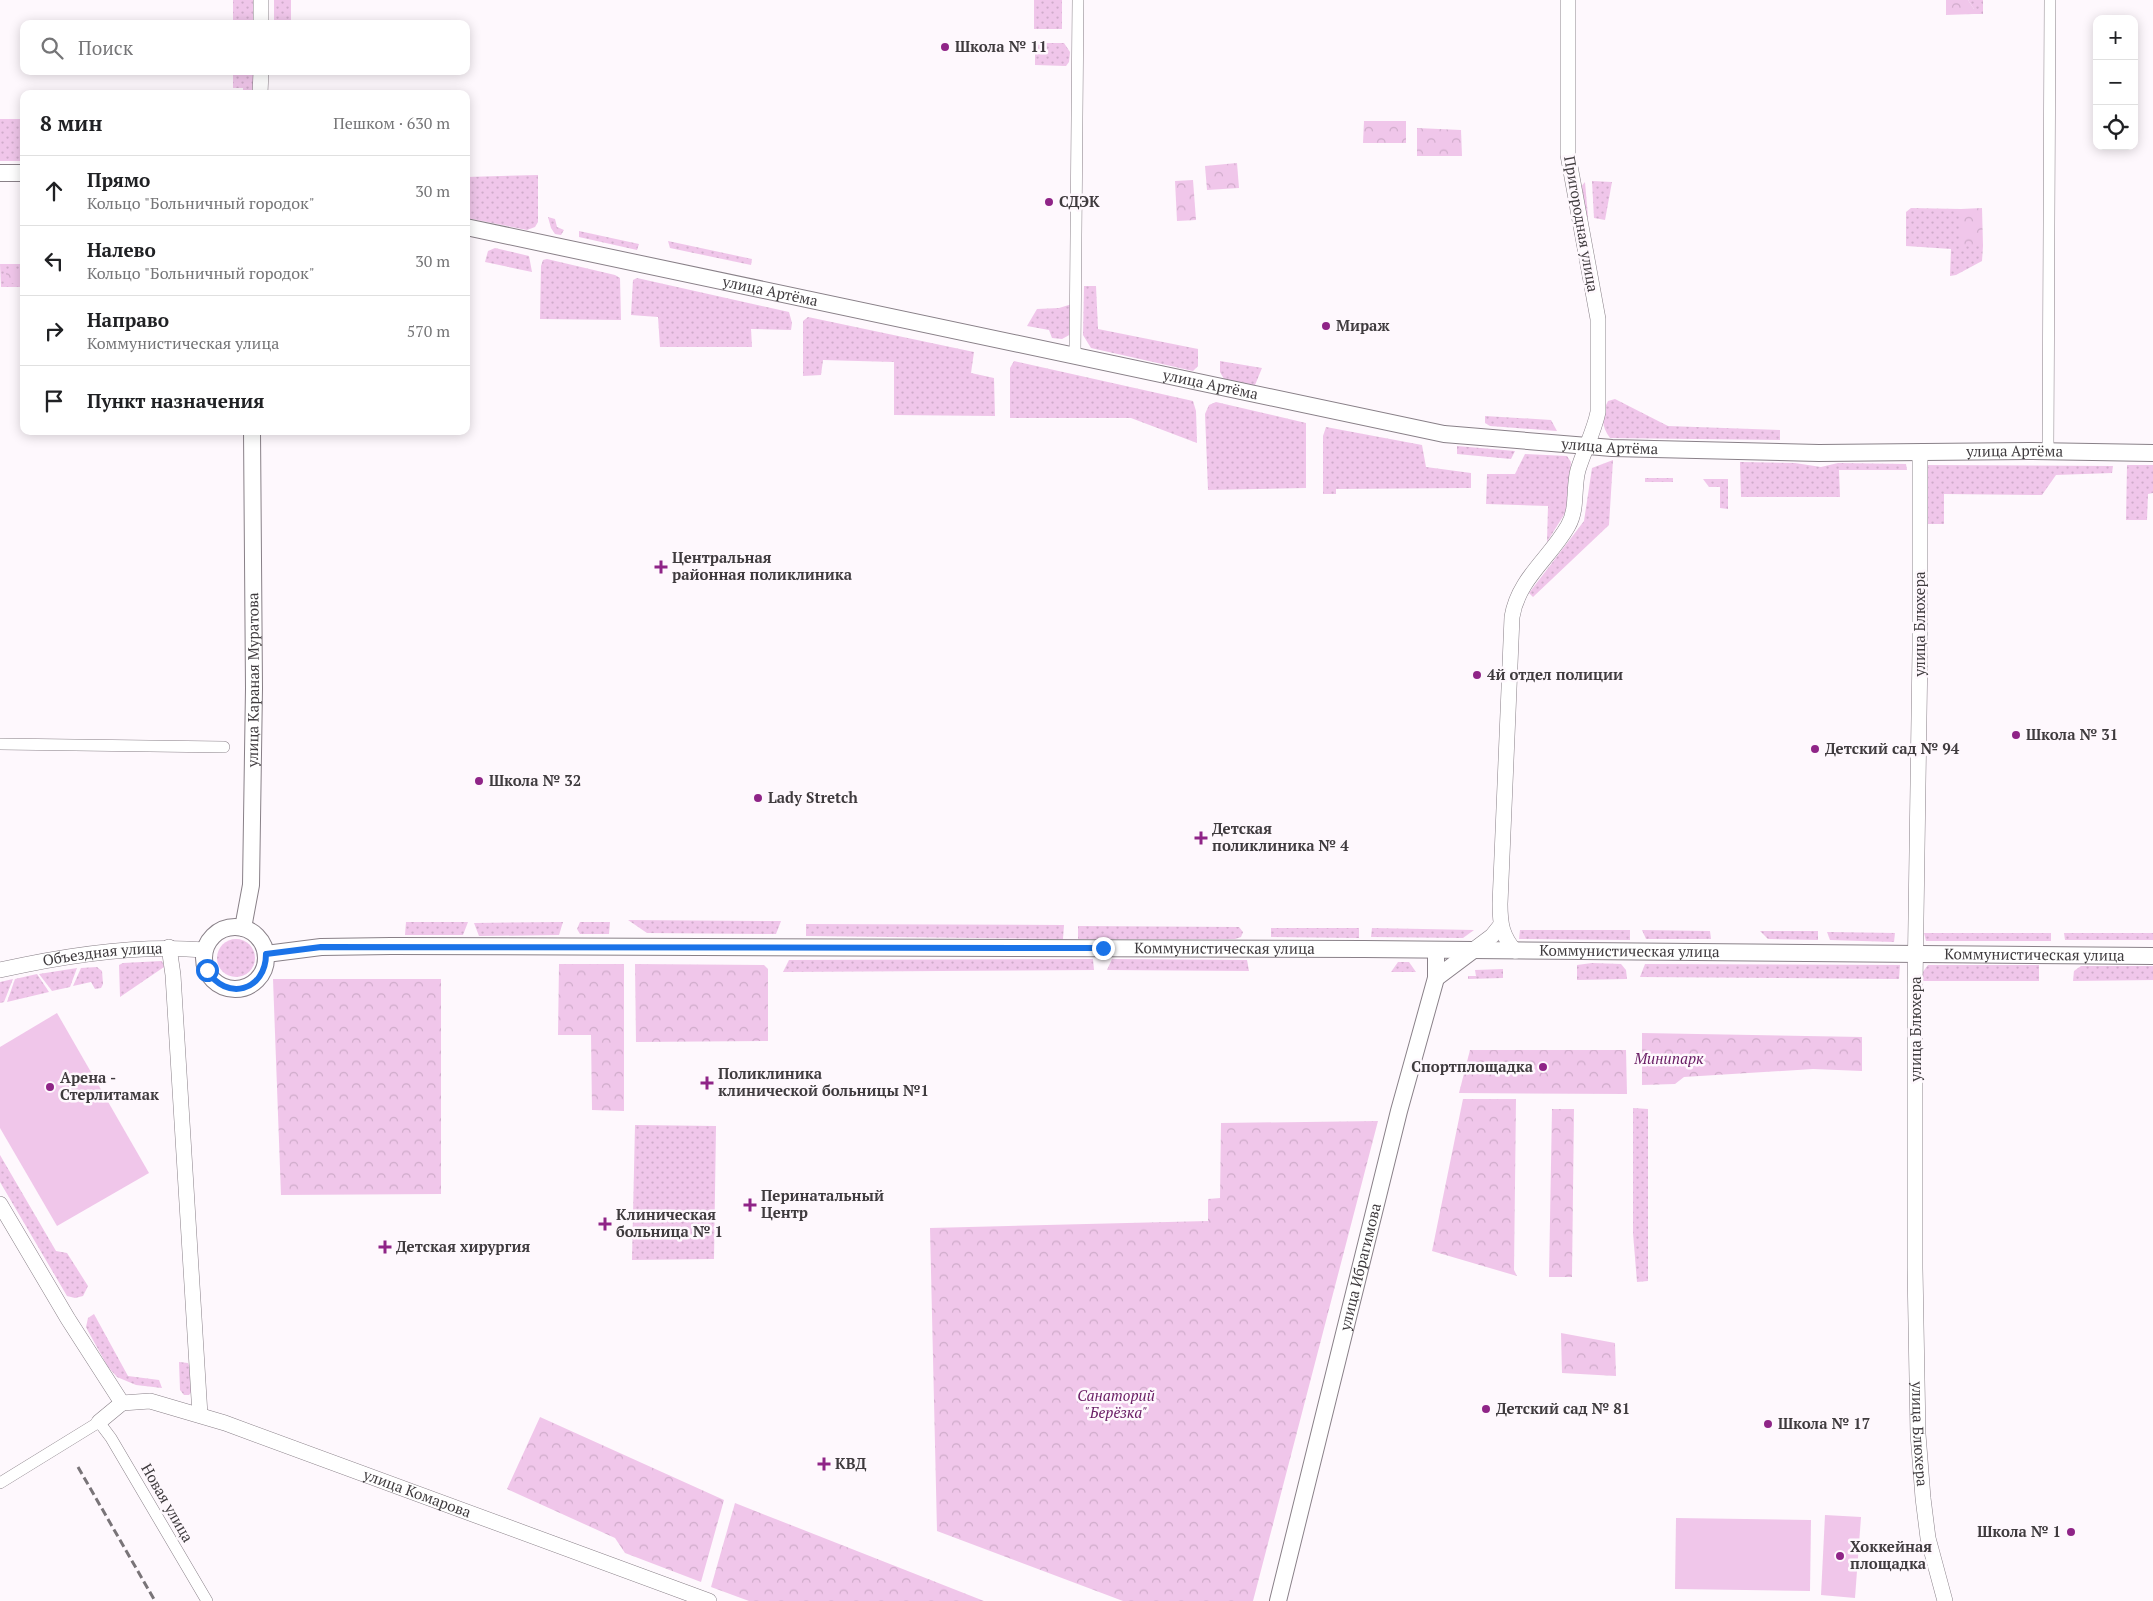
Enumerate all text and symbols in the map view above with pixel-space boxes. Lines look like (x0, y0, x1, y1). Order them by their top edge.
map controls (2093, 15, 2138, 150)
button: + (2093, 15, 2138, 60)
search box (20, 20, 470, 75)
icon: search (38, 34, 66, 62)
text: Поиск (78, 35, 133, 60)
place label: Школа № 11 (955, 36, 1047, 56)
marker: Школа № 11 (939, 41, 951, 53)
button: − (2093, 60, 2138, 105)
button: locate (2093, 105, 2138, 150)
text: 8 мин (40, 109, 102, 137)
text: Пешком · 630 m (333, 112, 450, 134)
street label: Пригородная улица (1560, 154, 1604, 294)
text: Прямо (87, 167, 150, 192)
icon: ahead (40, 177, 68, 205)
text: 30 m (415, 180, 450, 202)
place label: СДЭК (1059, 191, 1100, 211)
text: Кольцо "Больничный городок" (87, 192, 315, 214)
marker: СДЭК (1043, 196, 1055, 208)
text: Налево (87, 237, 156, 262)
icon: left (40, 247, 68, 275)
text: 30 m (415, 250, 450, 272)
text: Кольцо "Больничный городок" (87, 262, 315, 284)
street label: улица Артёма (720, 270, 820, 310)
text: Направо (87, 307, 169, 332)
place label: Мираж (1336, 315, 1390, 335)
icon: right (40, 317, 68, 345)
text: 570 m (407, 320, 450, 342)
marker: Мираж (1320, 320, 1332, 332)
text: Коммунистическая улица (87, 332, 279, 354)
street label: улица Артёма (1160, 364, 1261, 403)
icon: arrive (40, 387, 68, 415)
text: Пункт назначения (87, 388, 264, 413)
street label: улица Артёма (1560, 433, 1659, 458)
street label: улица Артёма (1965, 440, 2064, 461)
place label: Центральная районная поликлиника (672, 547, 853, 584)
marker: Центральная районная поликлиника (654, 560, 668, 574)
street label: улица Блюхера (1909, 571, 1929, 677)
street label: улица Караная Муратова (242, 592, 263, 768)
place label: 4й отдел полиции (1487, 664, 1623, 684)
marker: 4й отдел полиции (1471, 669, 1483, 681)
place label: Школа № 31 (2026, 724, 2118, 744)
marker: Школа № 31 (2010, 729, 2022, 741)
place label: Детский сад № 94 (1825, 738, 1960, 758)
marker: Детский сад № 94 (1809, 743, 1821, 755)
place label: Школа № 32 (489, 770, 581, 790)
marker: Школа № 32 (473, 775, 485, 787)
place label: Lady Stretch (768, 787, 858, 807)
marker: Lady Stretch (752, 792, 764, 804)
place label: Детская поликлиника № 4 (1212, 818, 1349, 855)
marker: Детская поликлиника № 4 (1194, 831, 1208, 845)
street label: Объездная улица (41, 937, 163, 970)
route end (1092, 937, 1115, 960)
street label: Коммунистическая улица (1134, 937, 1315, 958)
street label: Коммунистическая улица (1539, 940, 1720, 961)
street label: Коммунистическая улица (1944, 943, 2125, 965)
route start (196, 959, 219, 982)
street label: улица Блюхера (1905, 976, 1925, 1082)
park label: Минипарк (1633, 1048, 1704, 1068)
place label: Спортплощадка (1411, 1056, 1534, 1076)
marker: Спортплощадка (1537, 1061, 1549, 1073)
place label: Поликлиника клинической больницы №1 (718, 1063, 929, 1100)
place label: Арена - Стерлитамак (60, 1067, 159, 1104)
marker: Поликлиника клинической больницы №1 (700, 1076, 714, 1090)
marker: Арена - Стерлитамак (44, 1081, 56, 1093)
place label: Перинатальный Центр (761, 1185, 884, 1222)
marker: Перинатальный Центр (743, 1198, 757, 1212)
street label: улица Ибрагимова (1334, 1200, 1385, 1334)
place label: Клиническая больница № 1 (616, 1204, 723, 1241)
marker: Клиническая больница № 1 (598, 1217, 612, 1231)
place label: Детская хирургия (396, 1236, 531, 1256)
marker: Детская хирургия (378, 1240, 392, 1254)
street label: улица Блюхера (1908, 1380, 1933, 1487)
park label: Санаторий "Берёзка" (1077, 1385, 1155, 1422)
place label: Детский сад № 81 (1496, 1398, 1630, 1418)
marker: Детский сад № 81 (1480, 1403, 1492, 1415)
place label: Школа № 17 (1778, 1413, 1870, 1433)
marker: Школа № 17 (1762, 1418, 1774, 1430)
place label: КВД (835, 1453, 866, 1473)
marker: КВД (817, 1457, 831, 1471)
street label: Новая улица (137, 1460, 199, 1546)
street label: улица Комарова (360, 1463, 475, 1522)
place label: Школа № 1 (1977, 1521, 2061, 1541)
marker: Школа № 1 (2065, 1526, 2077, 1538)
place label: Хоккейная площадка (1850, 1536, 1932, 1573)
marker: Хоккейная площадка (1834, 1550, 1846, 1562)

